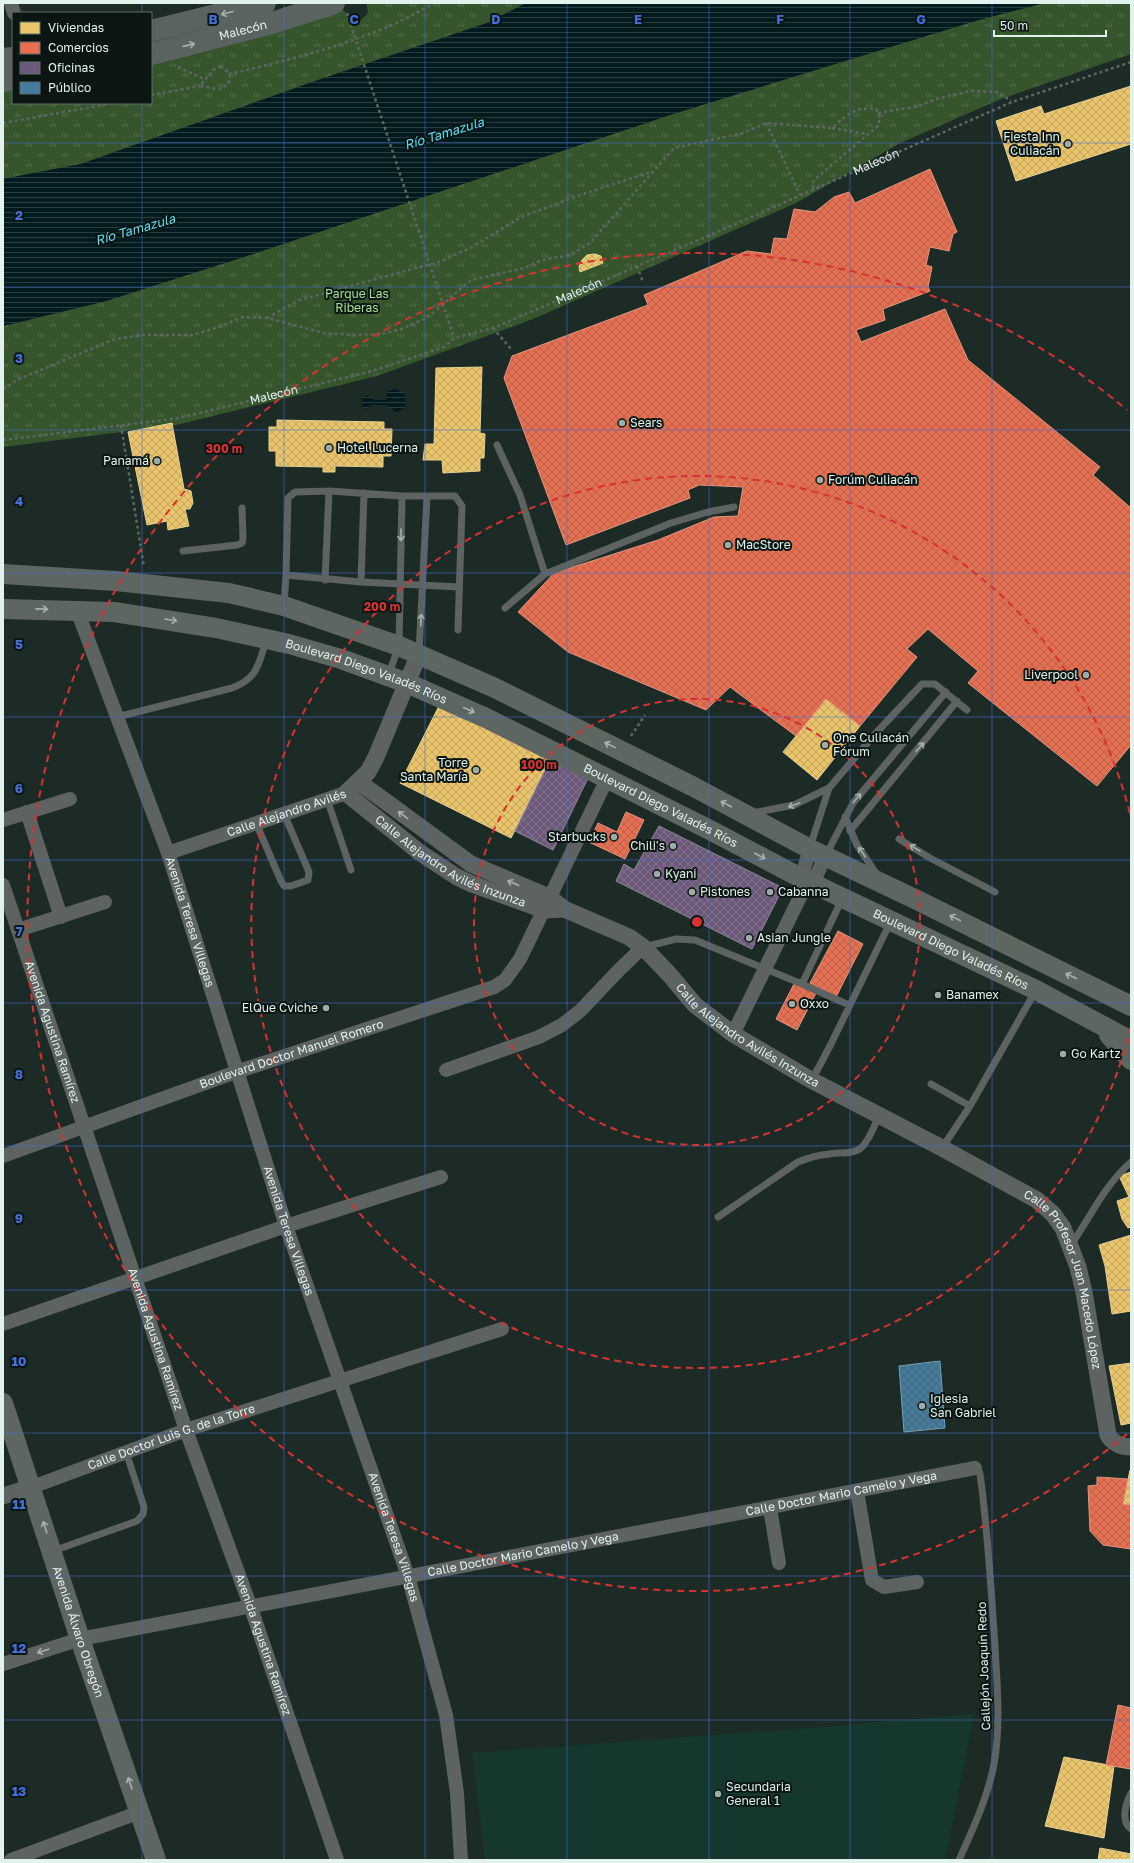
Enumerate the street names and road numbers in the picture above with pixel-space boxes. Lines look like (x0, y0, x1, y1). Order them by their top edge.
street label: Malecón (217, 17, 268, 43)
street label: Malecón (850, 145, 901, 178)
street label: Malecón (553, 274, 604, 307)
street label: Malecón (248, 381, 299, 407)
street label: Boulevard Diego Valadés Ríos (284, 635, 450, 707)
street label: Boulevard Diego Valadés Ríos (581, 760, 740, 850)
street label: Calle Alejandro Avilés (225, 786, 348, 840)
street label: Calle Alejandro Avilés Inzunza (372, 812, 528, 910)
street label: Avenida Teresa Villegas (163, 855, 218, 989)
street label: Boulevard Diego Valadés Ríos (871, 905, 1031, 992)
street label: Avenida Agustina Ramírez (22, 959, 84, 1105)
street label: Calle Alejandro Avilés Inzunza (673, 980, 822, 1090)
street label: Boulevard Doctor Manuel Romero (197, 1016, 385, 1092)
street label: Avenida Teresa Villegas (260, 1164, 318, 1298)
street label: Calle Profesor Juan Macedo López (1021, 1186, 1105, 1370)
street label: Avenida Agustina Ramírez (125, 1266, 187, 1412)
street label: Calle Doctor Luis G. de la Torre (85, 1400, 257, 1473)
street label: Calle Doctor Mario Camelo y Vega (744, 1467, 938, 1519)
street label: Avenida Teresa Villegas (365, 1470, 423, 1604)
street label: Calle Doctor Mario Camelo y Vega (426, 1528, 620, 1579)
street label: Avenida Álvaro Obregón (50, 1564, 108, 1700)
street label: Avenida Agustina Ramírez (232, 1571, 295, 1717)
street label: Callejón Joaquín Redo (974, 1601, 993, 1731)

